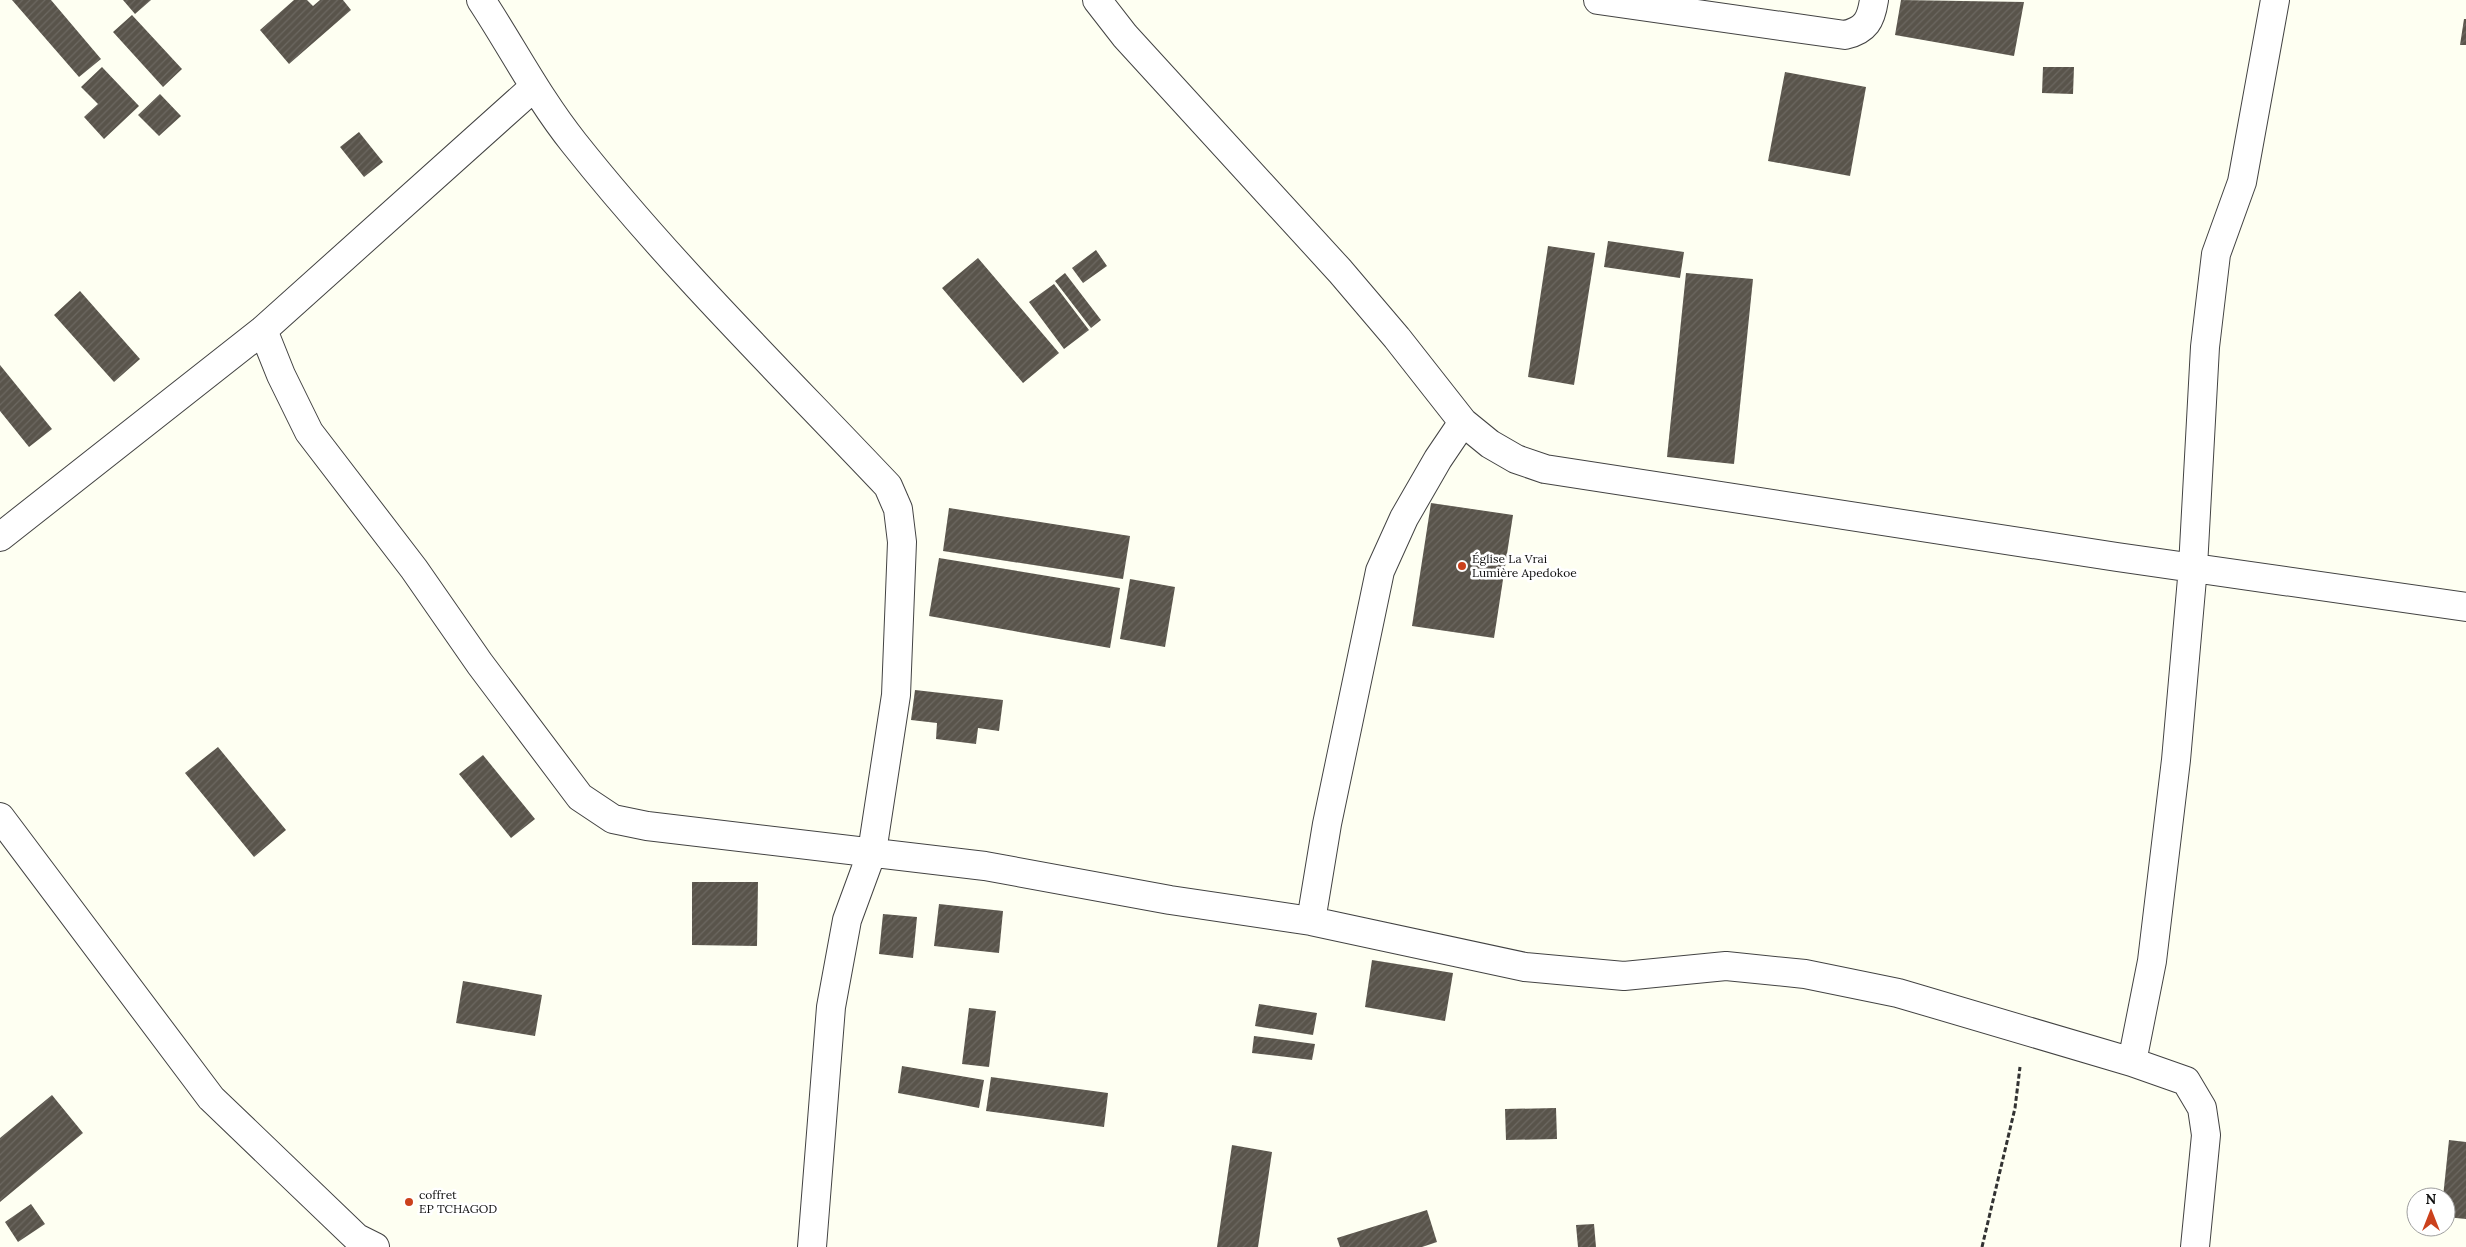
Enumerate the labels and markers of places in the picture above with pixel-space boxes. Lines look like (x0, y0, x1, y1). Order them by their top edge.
place label: Église La Vrai Lumière Apedokoe (1472, 551, 1577, 580)
marker: Église La Vrai Lumière Apedokoe (1456, 560, 1468, 572)
place label: coffret EP TCHAGOD (419, 1187, 497, 1216)
marker: coffret EP TCHAGOD (403, 1196, 415, 1208)

